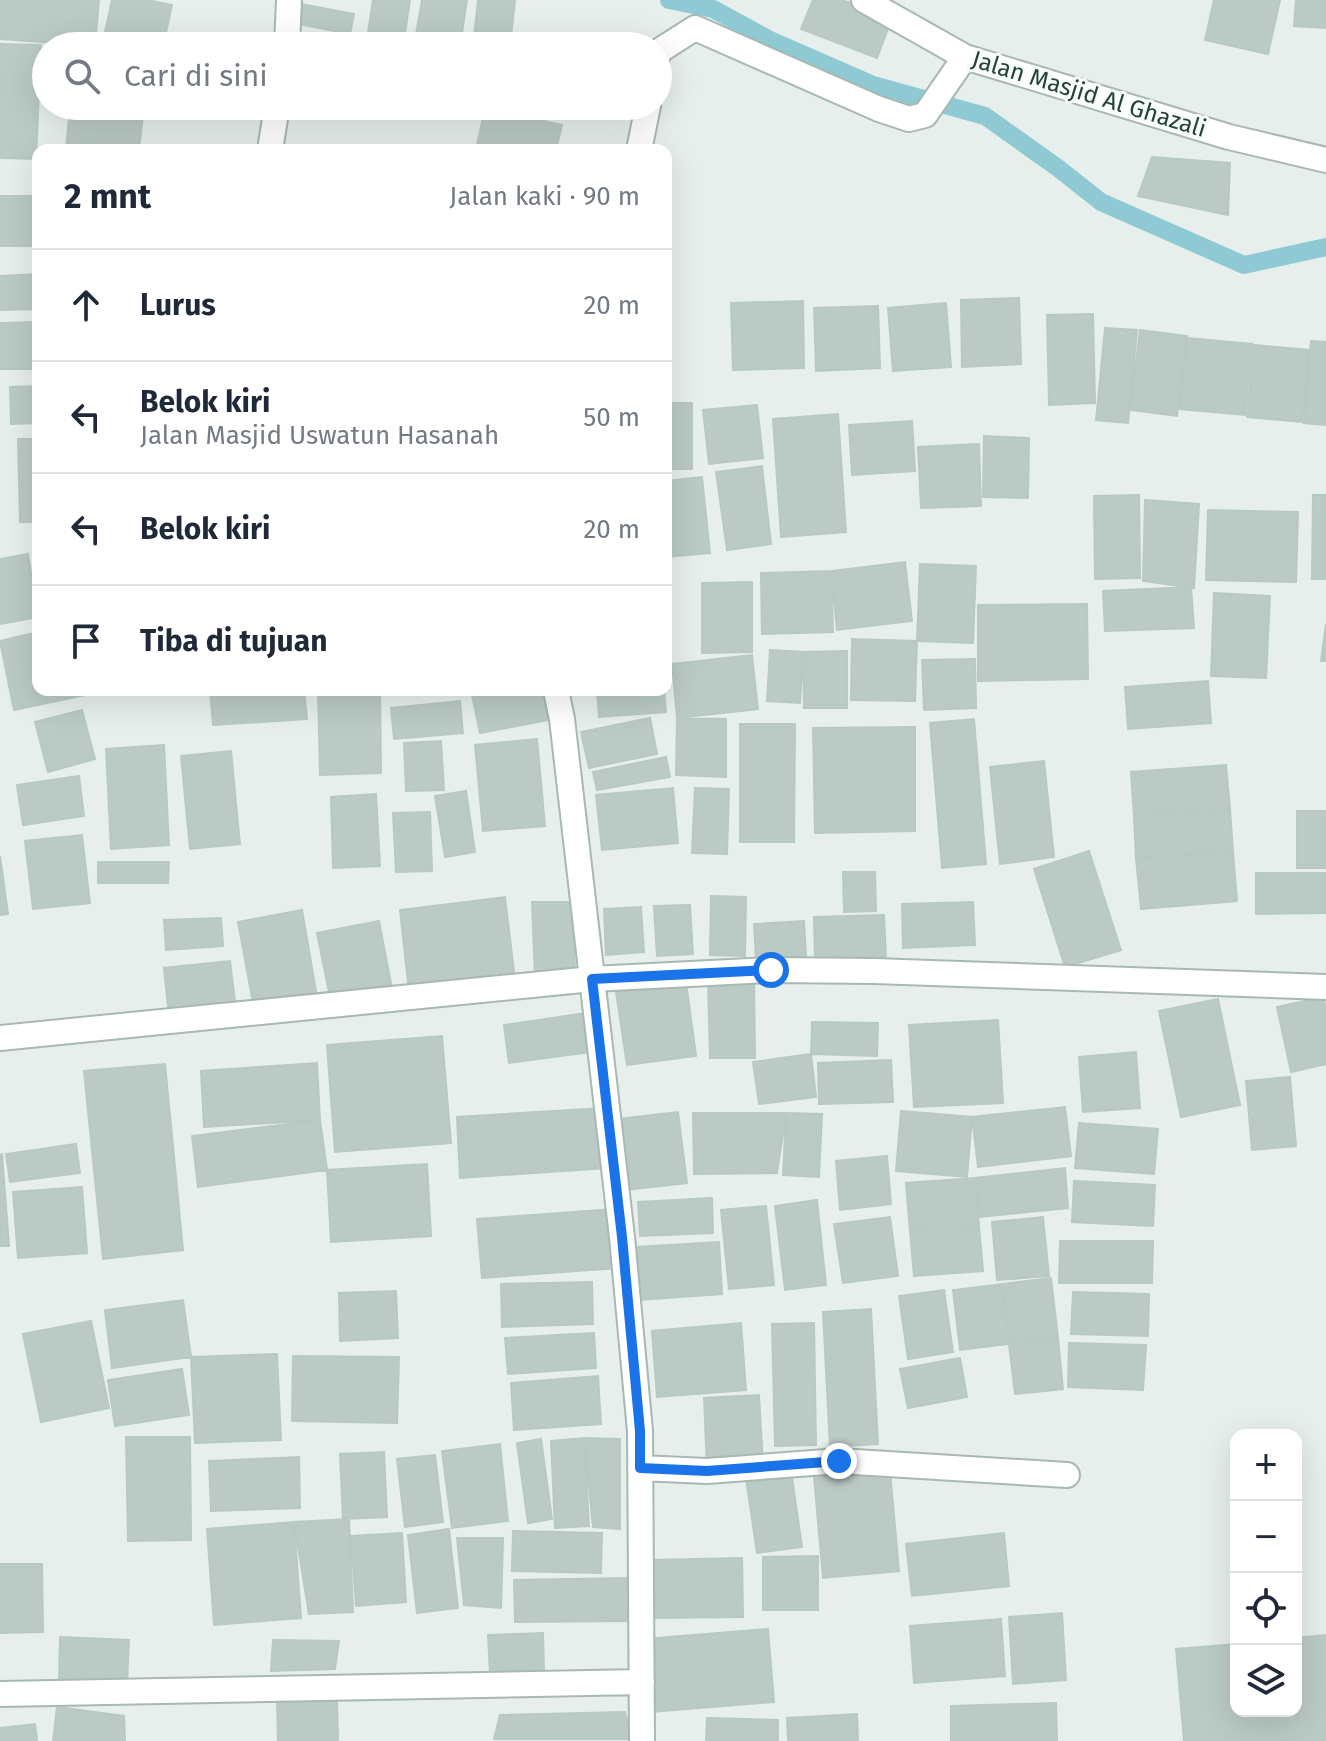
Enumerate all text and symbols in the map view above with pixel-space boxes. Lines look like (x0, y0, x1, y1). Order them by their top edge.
search box (32, 32, 672, 120)
street label: Jalan Masjid Al Ghazali (968, 45, 1210, 143)
icon: search (60, 54, 104, 98)
text: Cari di sini (124, 58, 268, 94)
text: 2 mnt (64, 176, 151, 217)
text: Jalan kaki · 90 m (449, 181, 640, 212)
icon: ahead (64, 283, 108, 327)
text: Lurus (140, 287, 216, 323)
text: 20 m (583, 290, 640, 321)
text: Belok kiri (140, 384, 271, 420)
icon: left (64, 395, 108, 439)
text: 50 m (583, 402, 640, 433)
text: Jalan Masjid Uswatun Hasanah (140, 420, 499, 451)
icon: left (64, 507, 108, 551)
text: Belok kiri (140, 511, 271, 547)
text: 20 m (583, 514, 640, 545)
icon: arrive (64, 619, 108, 663)
text: Tiba di tujuan (140, 623, 327, 659)
route start (753, 952, 789, 988)
map controls (1230, 1429, 1302, 1717)
button: + (1230, 1429, 1302, 1501)
route end (821, 1443, 857, 1479)
button: − (1230, 1501, 1302, 1573)
button: locate (1230, 1573, 1302, 1645)
button: layers (1230, 1645, 1302, 1717)

